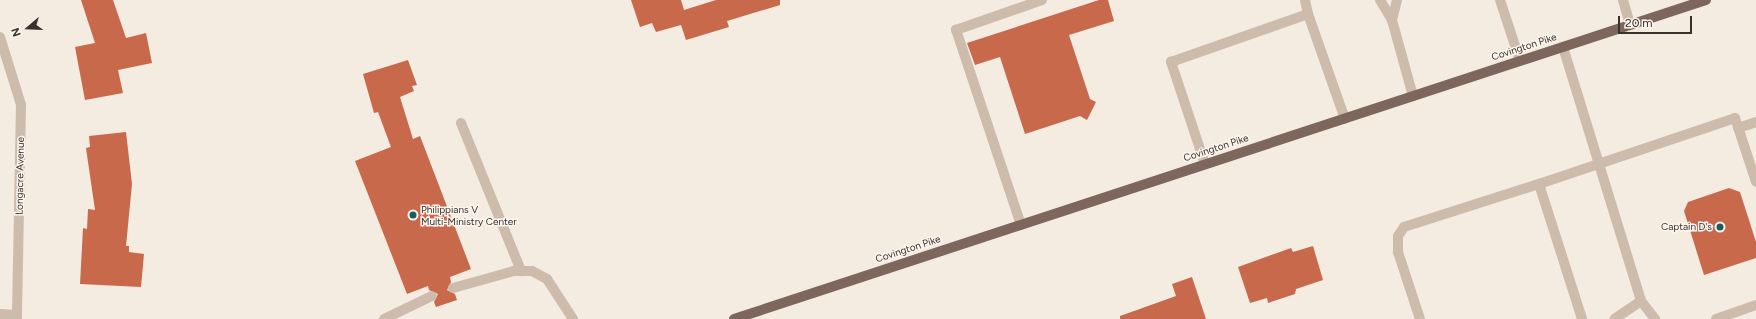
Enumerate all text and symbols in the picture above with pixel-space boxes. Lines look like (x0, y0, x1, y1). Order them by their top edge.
north arrow (8, 8, 48, 48)
scale bar (1620, 8, 1694, 34)
text: 20 m (1625, 16, 1653, 30)
text: N (9, 26, 24, 38)
street label: Covington Pike (1490, 31, 1558, 63)
street label: Covington Pike (1182, 132, 1250, 164)
street label: Longacre Avenue (13, 137, 27, 215)
place label: Philippians V Multi-Ministry Center (421, 203, 517, 226)
marker: Philippians V Multi-Ministry Center (408, 210, 418, 220)
place label: Captain D's (1661, 221, 1712, 233)
marker: Captain D's (1715, 222, 1725, 232)
street label: Covington Pike (874, 233, 942, 265)

